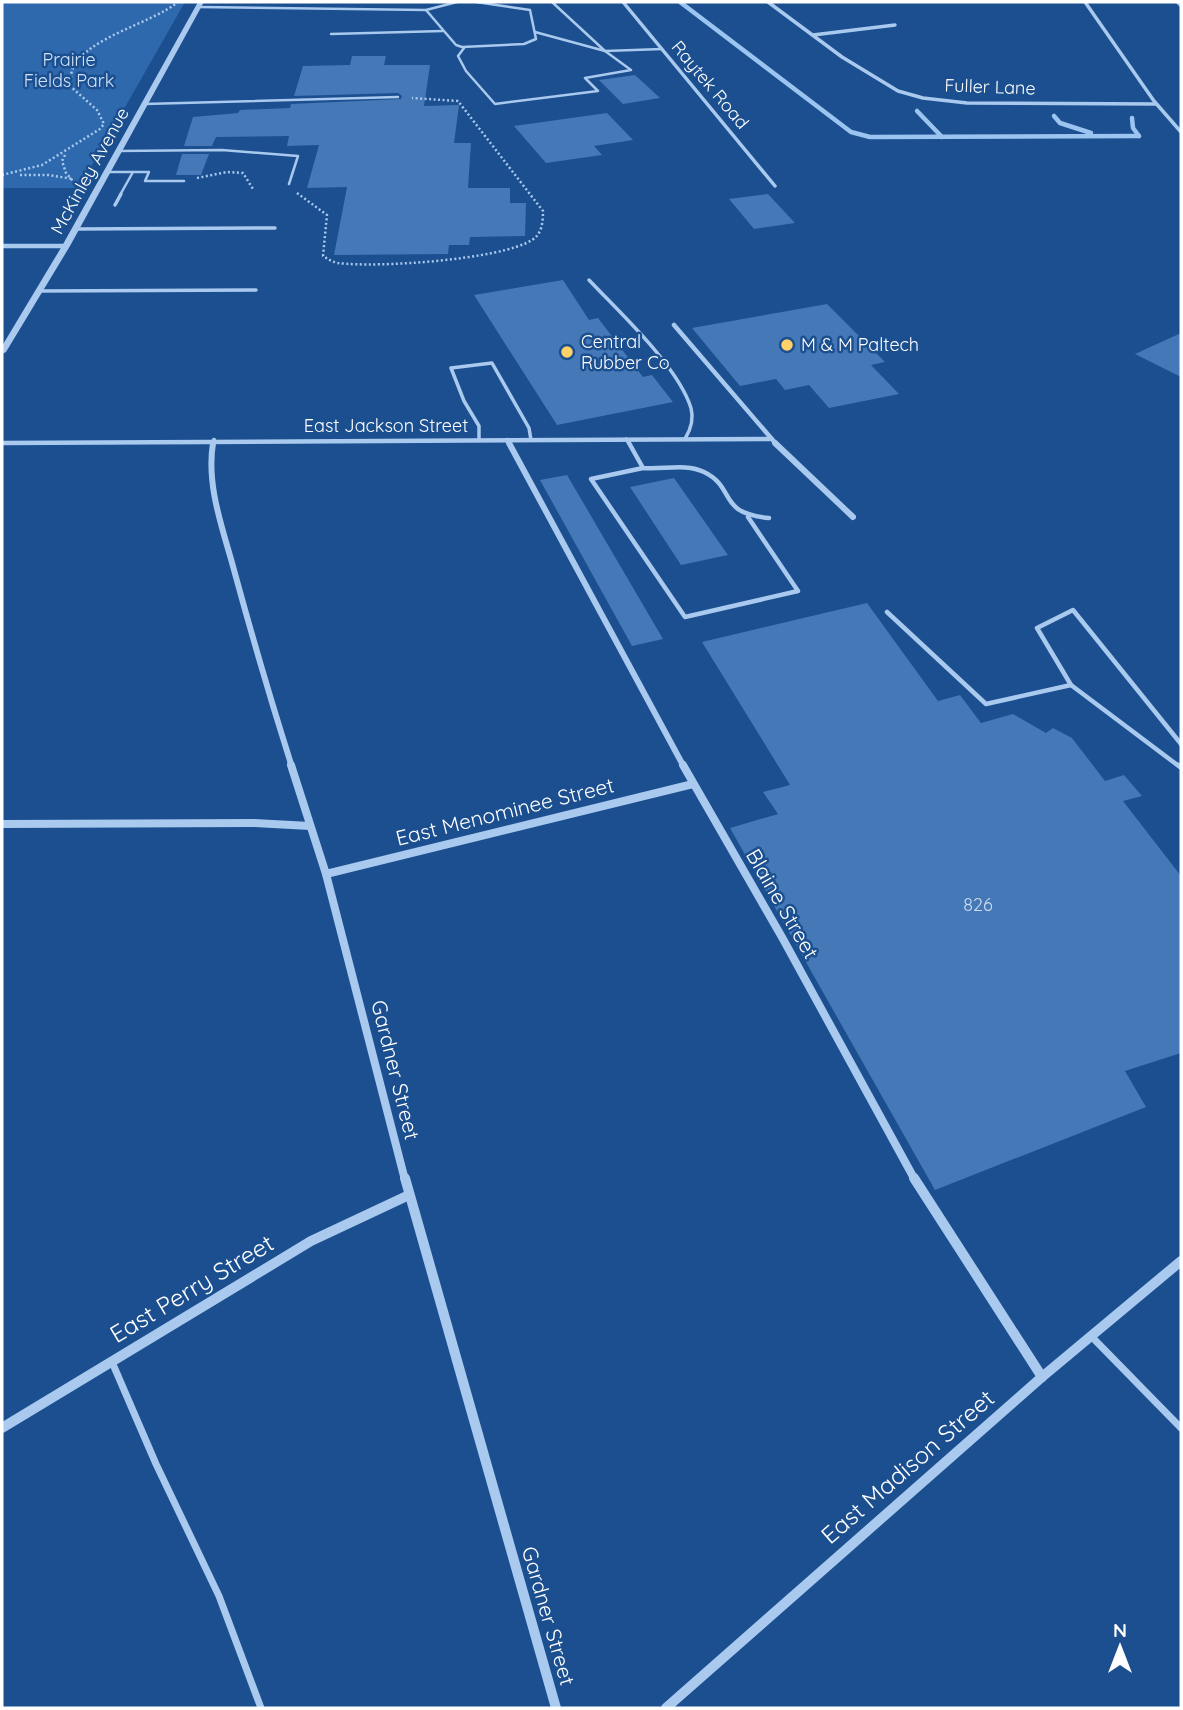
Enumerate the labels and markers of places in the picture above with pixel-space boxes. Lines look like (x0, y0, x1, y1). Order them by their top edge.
place label: Central Rubber Co (581, 330, 670, 374)
place label: M & M Paltech (801, 333, 919, 356)
marker: M & M Paltech (779, 337, 795, 353)
marker: Central Rubber Co (559, 344, 575, 360)

